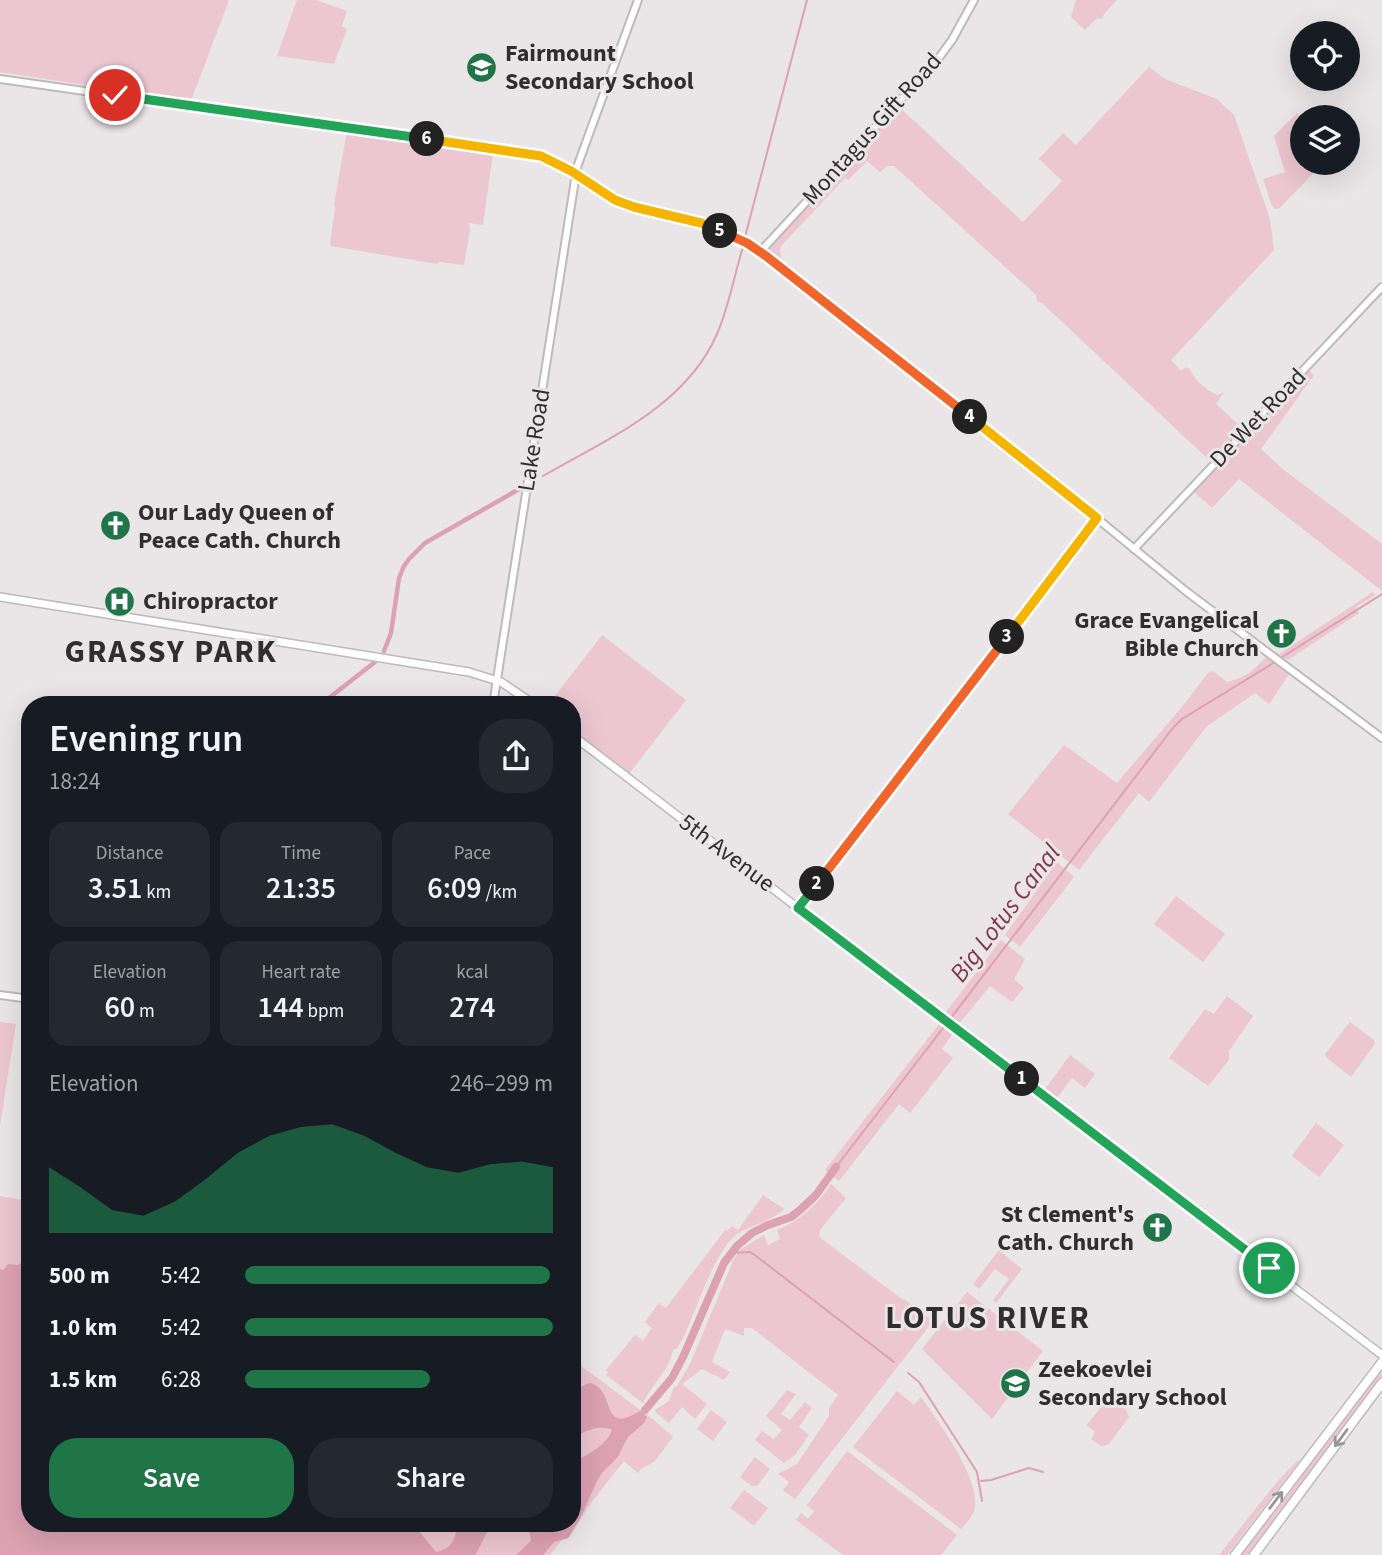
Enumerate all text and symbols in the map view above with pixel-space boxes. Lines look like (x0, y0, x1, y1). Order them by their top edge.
map controls (1290, 21, 1360, 175)
button: locate (1290, 21, 1360, 91)
place label: Fairmount Secondary School (505, 36, 694, 99)
street label: Montagus Gift Road (794, 45, 950, 213)
school or university icon: Fairmount Secondary School (465, 50, 499, 84)
pin (85, 65, 145, 125)
icon: check (96, 76, 134, 114)
button: layers (1290, 105, 1360, 175)
pin: 6 (410, 122, 444, 156)
text: 6 (421, 125, 432, 152)
pin: 5 (702, 214, 738, 248)
text: 5 (714, 217, 725, 244)
street label: De Wet Road (1202, 360, 1314, 476)
street label: Lake Road (509, 386, 559, 494)
pin: 4 (953, 400, 988, 434)
text: 4 (964, 403, 975, 430)
place label: Our Lady Queen of Peace Cath. Church (138, 495, 341, 558)
church icon: Our Lady Queen of Peace Cath. Church (98, 509, 132, 543)
hospital icon: Chiropractor (103, 584, 137, 618)
place label: Chiropractor (143, 584, 278, 619)
place label: Grace Evangelical Bible Church (1074, 603, 1259, 666)
church icon: Grace Evangelical Bible Church (1265, 617, 1299, 651)
pin: 3 (990, 620, 1024, 654)
text: 3 (1001, 623, 1012, 650)
district label: GRASSY PARK (64, 629, 278, 675)
text: Evening run (49, 712, 243, 766)
button: share (479, 719, 553, 793)
text: 18:24 (49, 765, 100, 798)
street label: 5th Avenue (672, 805, 782, 901)
water label: Big Lotus Canal (941, 836, 1070, 990)
text: Distance (96, 840, 163, 867)
text: Time (281, 840, 321, 867)
text: Pace (454, 840, 491, 867)
pin: 2 (800, 866, 834, 902)
text: 3.51 (88, 867, 142, 910)
text: 21:35 (266, 867, 336, 910)
text: 6:09 (427, 867, 482, 910)
text: 2 (811, 870, 822, 897)
text: km (142, 879, 171, 906)
text: /km (482, 879, 517, 906)
text: Elevation (93, 959, 167, 986)
text: Heart rate (261, 959, 340, 986)
text: kcal (456, 959, 488, 986)
text: 60 (104, 986, 135, 1029)
text: 144 (258, 986, 304, 1029)
text: 274 (449, 986, 495, 1029)
text: m (135, 998, 155, 1025)
text: bpm (304, 998, 344, 1025)
pin: 1 (1004, 1062, 1040, 1096)
text: 1 (1016, 1065, 1027, 1092)
text: Elevation (49, 1067, 139, 1100)
text: 246–299 m (450, 1067, 553, 1100)
place label: St Clement's Cath. Church (997, 1197, 1134, 1260)
church icon: St Clement's Cath. Church (1140, 1211, 1174, 1245)
pin (1239, 1238, 1299, 1298)
icon: arrive (1250, 1249, 1288, 1287)
text: 500 m (49, 1259, 110, 1292)
text: 5:42 (161, 1259, 201, 1292)
district label: LOTUS RIVER (885, 1295, 1091, 1341)
text: 1.0 km (49, 1311, 117, 1344)
text: 5:42 (161, 1311, 201, 1344)
place label: Zeekoevlei Secondary School (1038, 1352, 1227, 1415)
text: 1.5 km (49, 1363, 117, 1396)
text: 6:28 (161, 1363, 201, 1396)
school or university icon: Zeekoevlei Secondary School (998, 1366, 1032, 1400)
one-way arrow (1334, 1428, 1349, 1447)
button: Save (49, 1438, 294, 1518)
button: Share (308, 1438, 553, 1518)
one-way arrow (1269, 1491, 1283, 1510)

